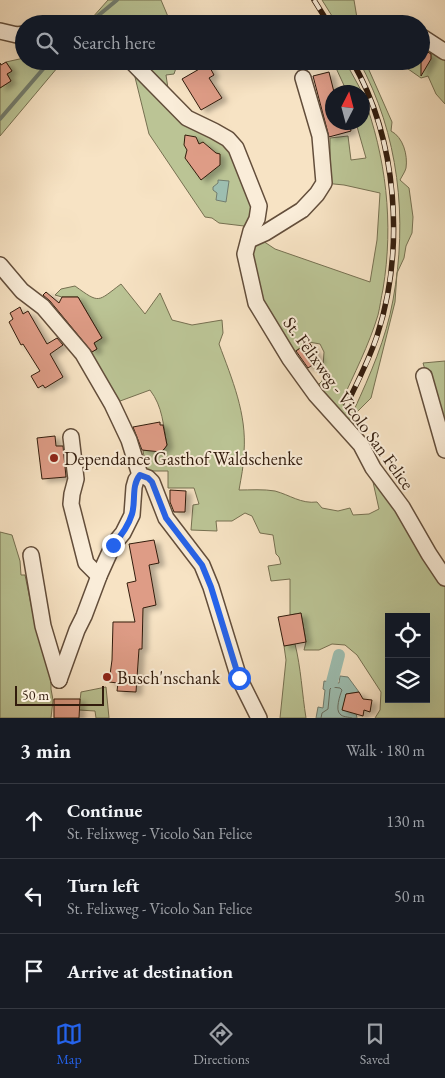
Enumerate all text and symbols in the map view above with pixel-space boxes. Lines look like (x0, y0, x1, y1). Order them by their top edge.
search box (15, 15, 430, 70)
icon: search (33, 29, 61, 57)
text: Search here (73, 30, 155, 55)
north arrow (325, 85, 370, 130)
street label: St. Felixweg - Vicolo San Felice (278, 312, 420, 494)
place label: Dependance Gasthof Waldschenke (64, 447, 303, 470)
marker: Dependance Gasthof Waldschenke (48, 452, 60, 464)
route end (102, 534, 125, 557)
map controls (385, 613, 430, 703)
button: locate (385, 613, 430, 658)
button: layers (385, 658, 430, 703)
place label: Busch'nschank (117, 666, 221, 689)
route start (228, 667, 251, 690)
marker: Busch'nschank (101, 671, 113, 683)
scale bar (15, 683, 104, 706)
text: 50 m (22, 686, 49, 704)
text: 3 min (20, 737, 71, 764)
text: Walk · 180 m (346, 740, 425, 761)
text: Continue (67, 798, 142, 823)
icon: ahead (20, 807, 48, 835)
text: 130 m (386, 811, 425, 832)
text: St. Felixweg - Vicolo San Felice (67, 823, 252, 844)
text: Turn left (67, 873, 139, 898)
icon: left (20, 882, 48, 910)
text: 50 m (394, 886, 425, 907)
text: St. Felixweg - Vicolo San Felice (67, 898, 252, 919)
icon: arrive (20, 957, 48, 985)
text: Arrive at destination (67, 959, 233, 984)
tab: Map (55, 1020, 83, 1068)
tab: Directions (193, 1020, 250, 1068)
tab: Saved (360, 1020, 390, 1068)

